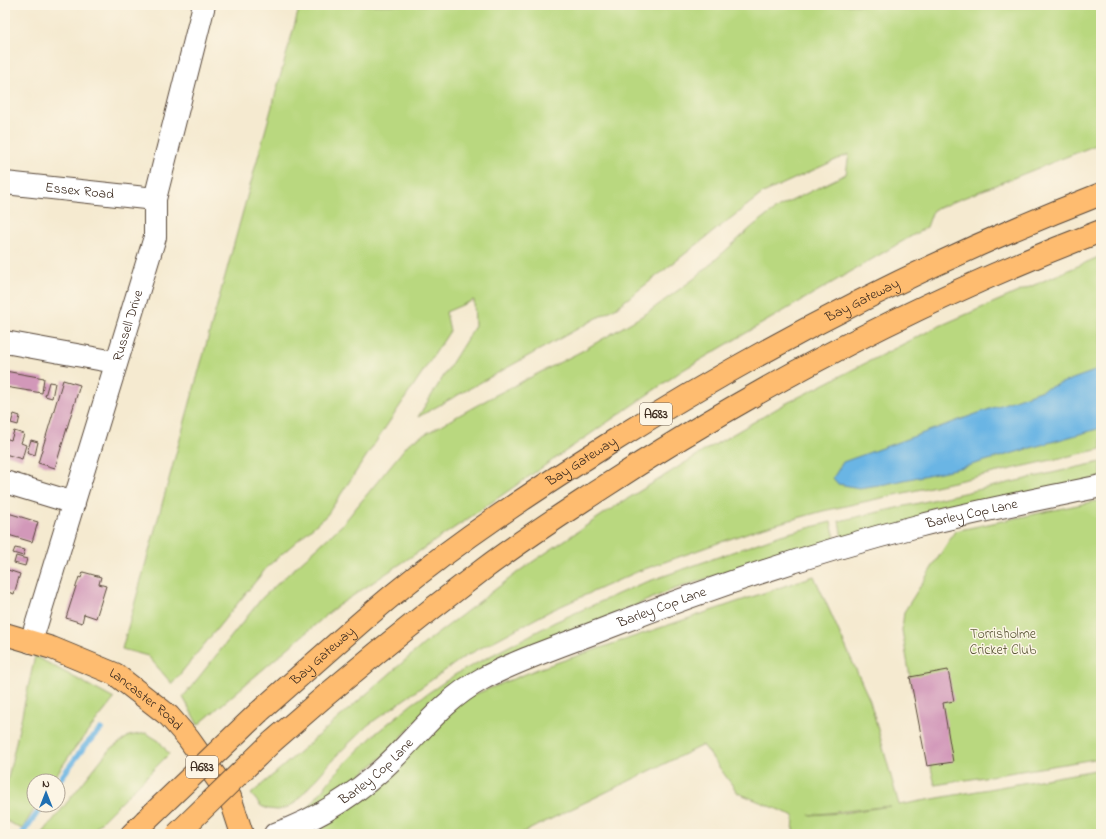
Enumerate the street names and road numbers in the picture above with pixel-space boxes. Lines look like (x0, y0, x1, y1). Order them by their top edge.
street label: Essex Road (44, 177, 115, 205)
street label: Bay Gateway (821, 273, 903, 328)
street label: Russell Drive (107, 286, 149, 364)
road number: A683 (640, 403, 672, 425)
street label: Bay Gateway (541, 431, 621, 492)
street label: Barley Cop Lane (923, 493, 1020, 534)
street label: Barley Cop Lane (613, 581, 710, 634)
street label: Bay Gateway (285, 621, 360, 691)
street label: Lancaster Road (106, 662, 188, 735)
street label: Barley Cop Lane (334, 733, 419, 811)
road number: A683 (186, 756, 218, 778)

